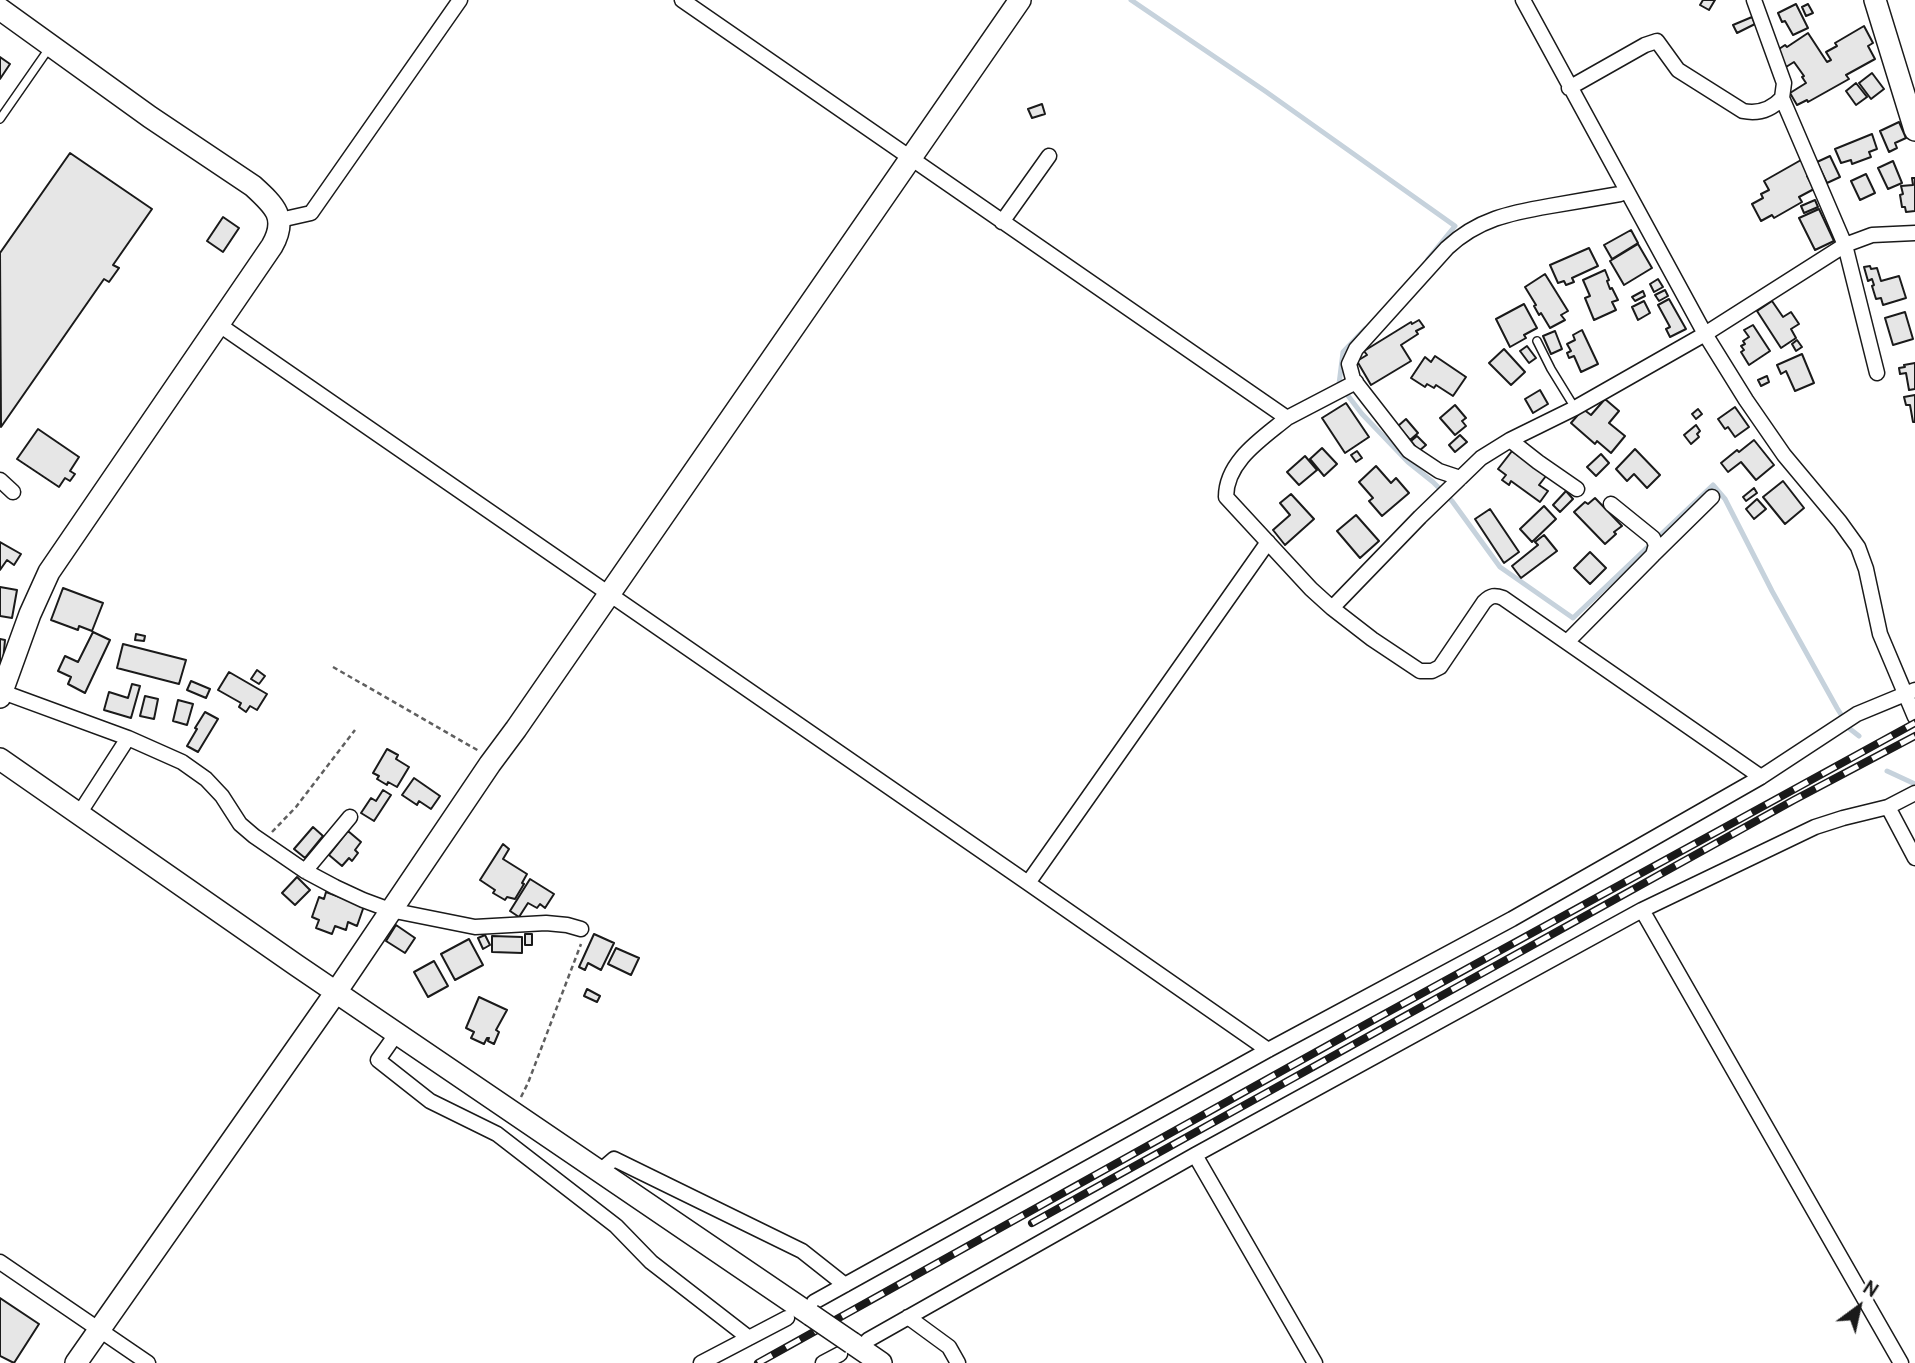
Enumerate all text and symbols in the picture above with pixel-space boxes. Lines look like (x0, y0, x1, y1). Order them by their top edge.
north arrow (1824, 1272, 1894, 1342)
text: N (1859, 1276, 1883, 1302)

